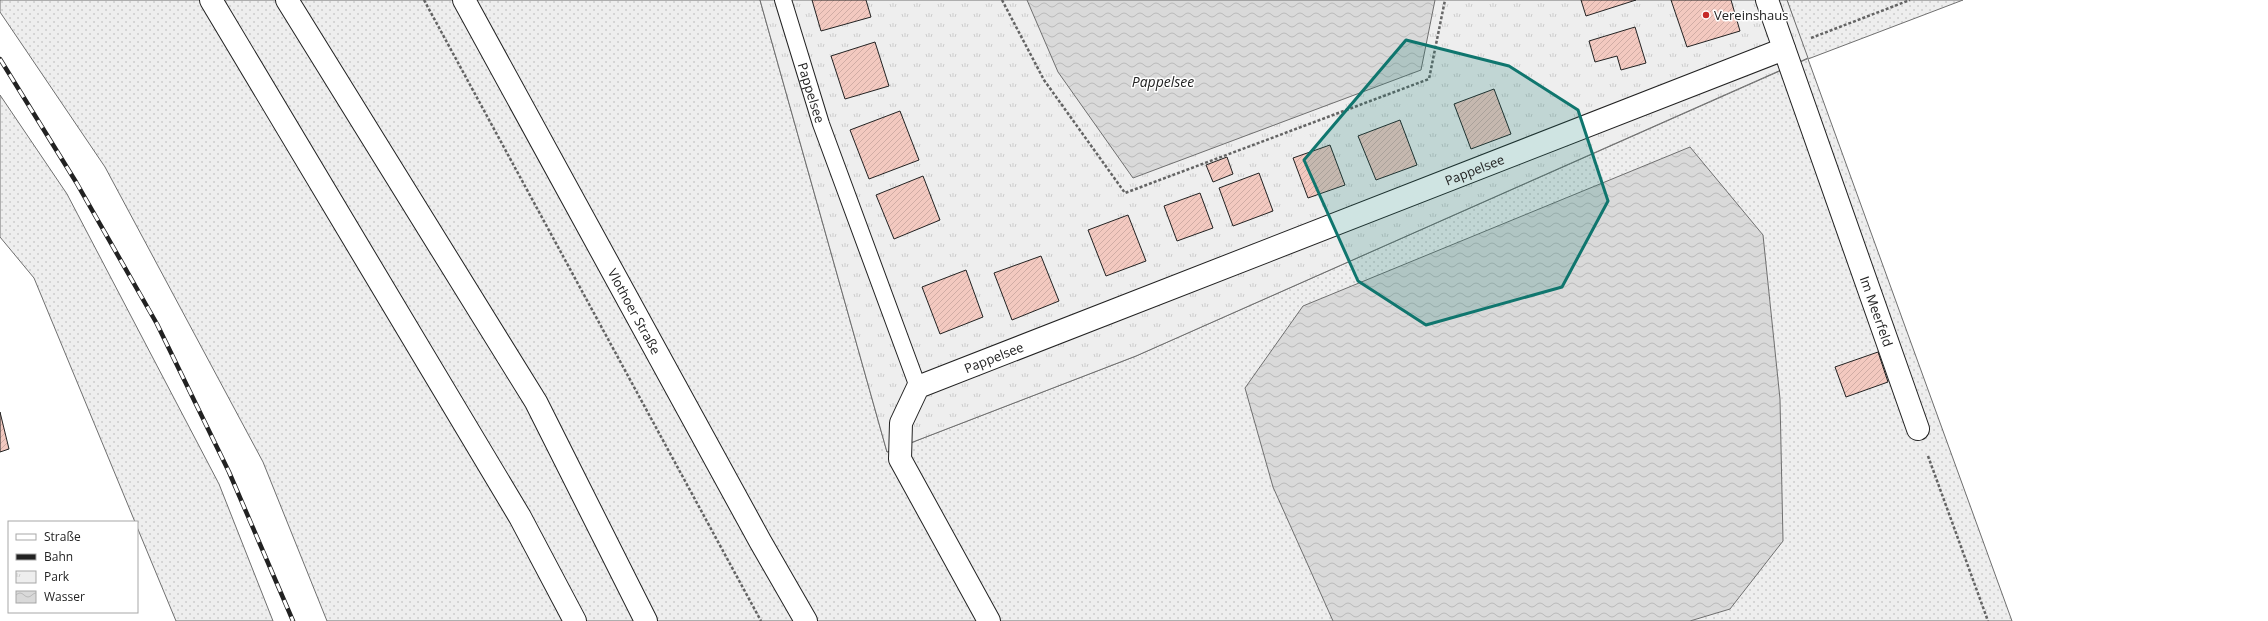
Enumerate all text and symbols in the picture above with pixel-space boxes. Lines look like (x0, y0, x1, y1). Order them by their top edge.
place label: Vereinshaus (1714, 6, 1788, 24)
marker: Vereinshaus (1701, 10, 1711, 20)
street label: Pappelsee (794, 60, 829, 125)
water label: Pappelsee (1132, 72, 1194, 91)
street label: Pappelsee (1442, 150, 1507, 190)
street label: Vlothoer Straße (604, 265, 665, 357)
street label: Im Meerfeld (1856, 274, 1897, 349)
street label: Pappelsee (961, 338, 1026, 377)
legend (8, 521, 138, 613)
text: Straße (44, 528, 81, 545)
text: Bahn (44, 548, 73, 565)
text: Park (44, 568, 70, 585)
text: Wasser (44, 588, 85, 605)

